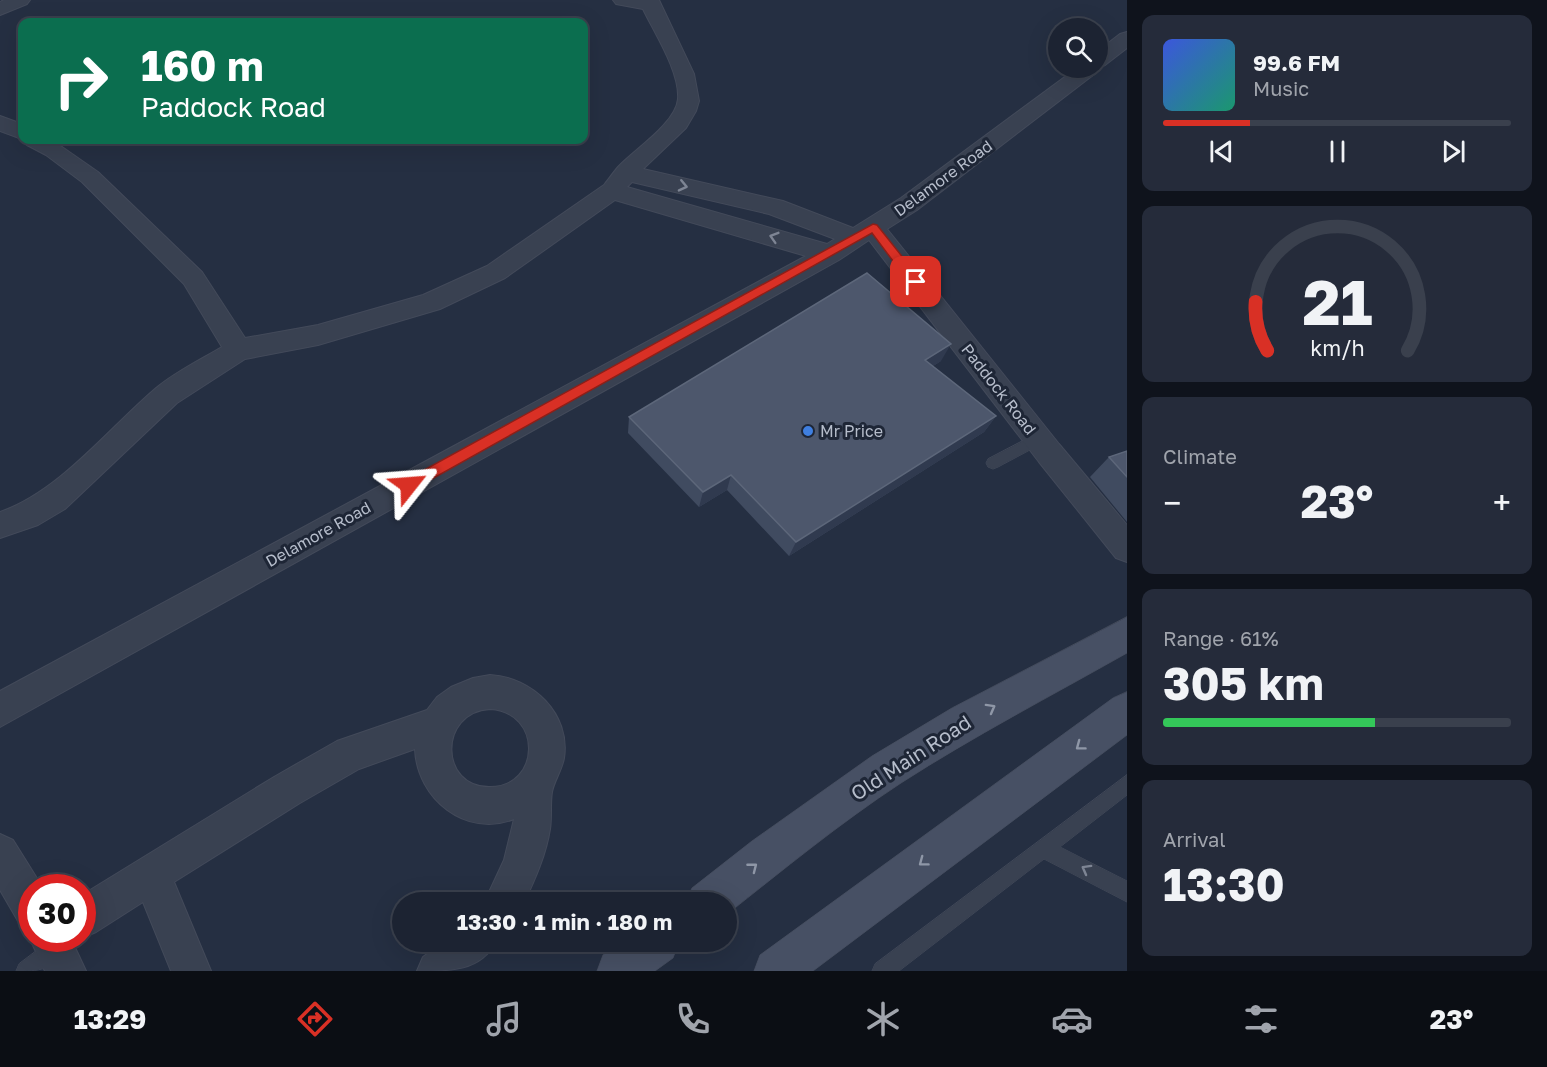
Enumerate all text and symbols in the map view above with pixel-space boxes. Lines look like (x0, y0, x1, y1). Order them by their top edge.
map controls (1048, 18, 1108, 78)
button: search (1048, 18, 1108, 78)
text: 160 m (141, 40, 264, 90)
icon: right (42, 42, 120, 120)
text: 99.6 FM (1253, 49, 1340, 76)
text: Music (1253, 76, 1309, 100)
text: Paddock Road (141, 91, 326, 123)
icon: previous (1205, 135, 1238, 168)
icon: pause (1321, 135, 1354, 168)
icon: next (1437, 135, 1470, 168)
street label: Delamore Road (890, 136, 996, 220)
one-way arrow (678, 179, 688, 192)
one-way arrow (769, 232, 780, 244)
pin (890, 256, 941, 307)
text: 21 (1302, 264, 1372, 339)
icon: arrive (899, 265, 932, 298)
text: km/h (1310, 336, 1364, 362)
street label: Paddock Road (957, 340, 1041, 438)
place label: Mr Price (820, 421, 883, 441)
marker: Mr Price (801, 424, 815, 438)
text: Climate (1163, 444, 1237, 468)
position arrow (377, 453, 441, 517)
text: 23° (1301, 474, 1373, 528)
text: − (1163, 483, 1181, 522)
text: + (1493, 483, 1511, 522)
street label: Delamore Road (262, 497, 374, 571)
text: Range · 61% (1163, 626, 1279, 650)
text: 305 km (1163, 656, 1324, 710)
one-way arrow (985, 704, 995, 715)
street label: Old Main Road (846, 709, 975, 805)
one-way arrow (1076, 739, 1087, 750)
text: Arrival (1163, 827, 1226, 851)
one-way arrow (919, 855, 930, 866)
text: 13:30 (1163, 857, 1285, 911)
one-way arrow (747, 863, 758, 874)
one-way arrow (1082, 865, 1092, 876)
speed limit sign: 30 (18, 874, 96, 952)
text: 13:30 · 1 min · 180 m (457, 908, 672, 935)
icon: directions (294, 998, 336, 1040)
icon: music (483, 998, 525, 1040)
icon: phone (672, 998, 714, 1040)
icon: climate (862, 998, 904, 1040)
icon: car (1051, 998, 1093, 1040)
icon: filters (1240, 998, 1282, 1040)
text: 13:29 (74, 1003, 146, 1035)
text: 23° (1430, 1003, 1473, 1035)

